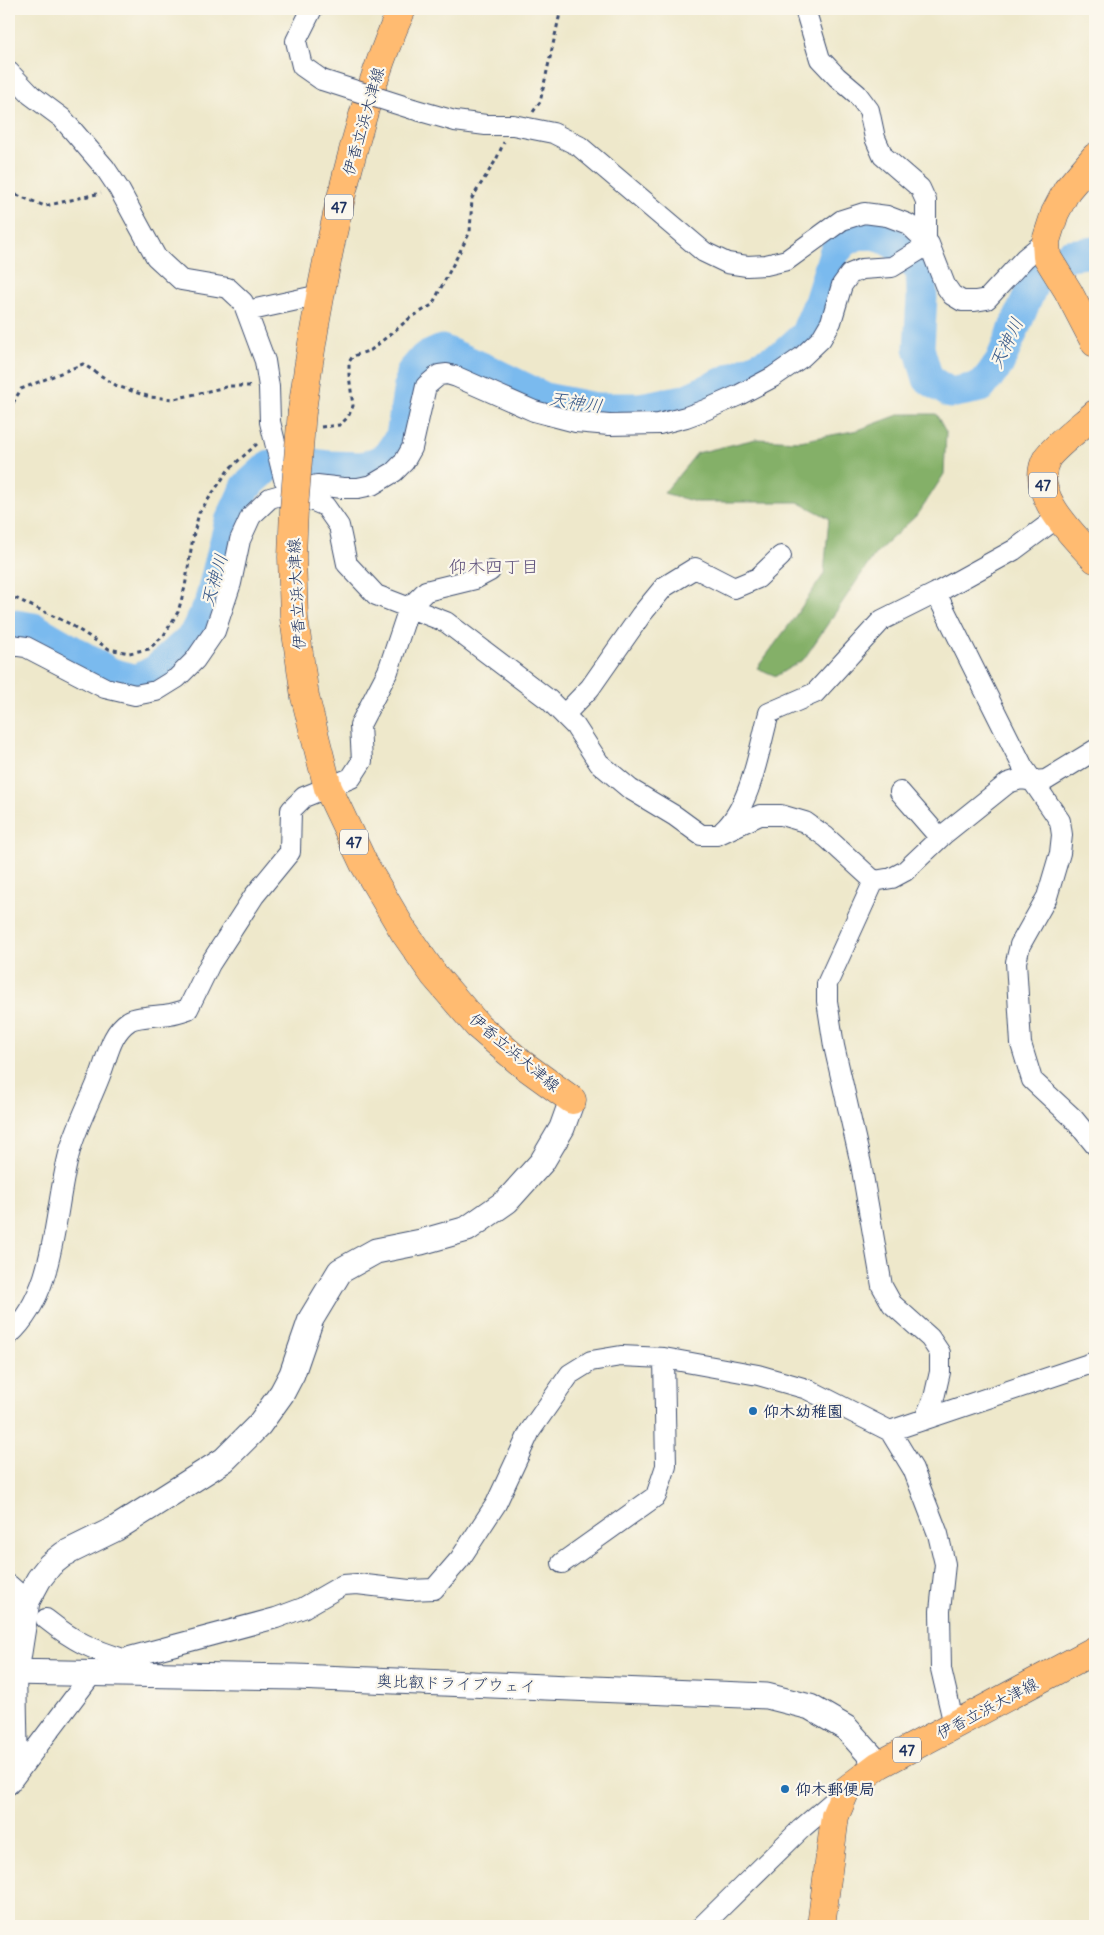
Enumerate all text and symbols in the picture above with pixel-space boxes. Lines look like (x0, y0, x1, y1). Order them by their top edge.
street label: 伊香立浜大津線 (338, 64, 388, 178)
road number: 47 (325, 194, 353, 220)
water label: 天神川 (984, 314, 1028, 372)
water label: 天神川 (548, 386, 604, 418)
road number: 47 (1029, 472, 1057, 498)
street label: 伊香立浜大津線 (283, 538, 309, 650)
water label: 天神川 (196, 551, 232, 609)
district label: 仰木四丁目 (449, 555, 539, 578)
road number: 47 (340, 830, 368, 854)
street label: 伊香立浜大津線 (466, 1008, 564, 1096)
place label: 仰木幼稚園 (763, 1401, 843, 1421)
marker: 仰木幼稚園 (747, 1405, 759, 1417)
street label: 奥比叡ドライブウェイ (376, 1670, 536, 1696)
street label: 伊香立浜大津線 (933, 1673, 1041, 1743)
road number: 47 (893, 1738, 921, 1762)
place label: 仰木郵便局 (795, 1779, 875, 1799)
marker: 仰木郵便局 (779, 1783, 791, 1795)

